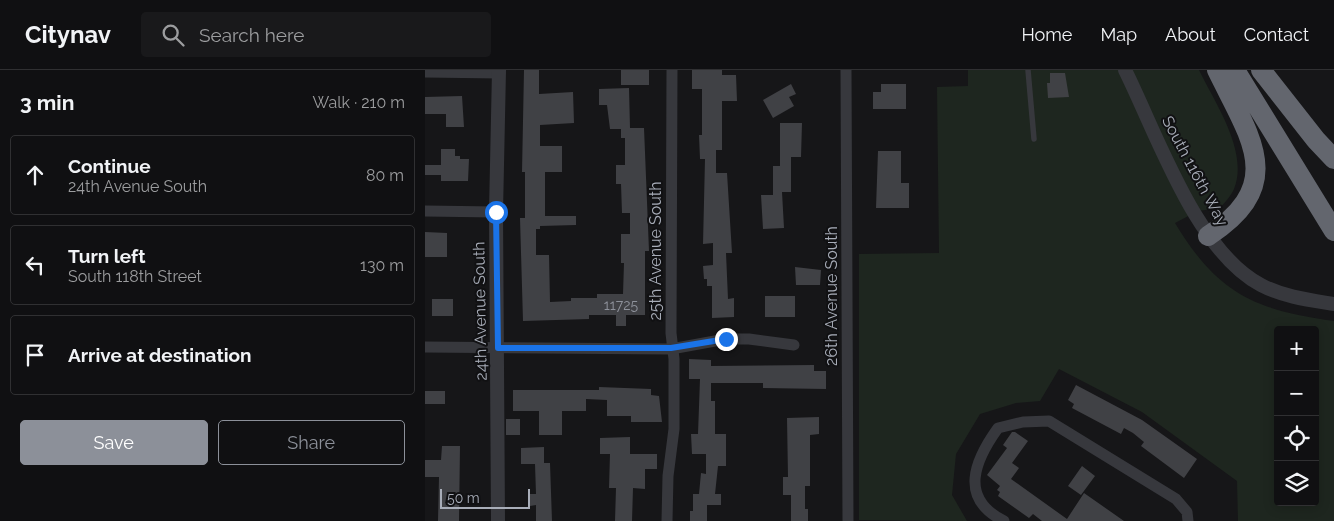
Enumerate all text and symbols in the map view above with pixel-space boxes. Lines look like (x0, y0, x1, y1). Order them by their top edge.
search box (141, 12, 491, 57)
text: Citynav (25, 20, 111, 49)
icon: search (159, 21, 187, 49)
text: Search here (199, 24, 304, 46)
text: Home (1021, 24, 1072, 45)
text: Map (1100, 24, 1137, 45)
text: About (1165, 24, 1216, 45)
text: Contact (1244, 24, 1309, 45)
text: 3 min (20, 90, 74, 115)
text: Walk · 210 m (313, 93, 405, 112)
street label: South 116th Way (1158, 113, 1232, 230)
text: Continue (68, 155, 151, 177)
icon: ahead (21, 161, 49, 189)
text: 80 m (366, 166, 404, 185)
text: 24th Avenue South (68, 177, 207, 196)
street label: 25th Avenue South (646, 182, 665, 320)
route start (485, 201, 508, 224)
street label: 26th Avenue South (822, 226, 841, 366)
street label: 24th Avenue South (469, 241, 491, 381)
text: Turn left (68, 245, 145, 267)
icon: left (21, 251, 49, 279)
text: 130 m (360, 256, 404, 275)
text: South 118th Street (68, 267, 202, 286)
house number: 11725 (604, 297, 639, 313)
map controls (1274, 326, 1319, 506)
button: + (1274, 326, 1319, 371)
route end (715, 328, 738, 351)
icon: arrive (21, 341, 49, 369)
text: Arrive at destination (68, 344, 252, 366)
button: − (1274, 371, 1319, 416)
button: locate (1274, 416, 1319, 461)
button: Save (20, 420, 208, 465)
button: Share (218, 420, 405, 465)
button: layers (1274, 461, 1319, 506)
scale bar (440, 486, 530, 509)
text: 50 m (447, 490, 480, 506)

